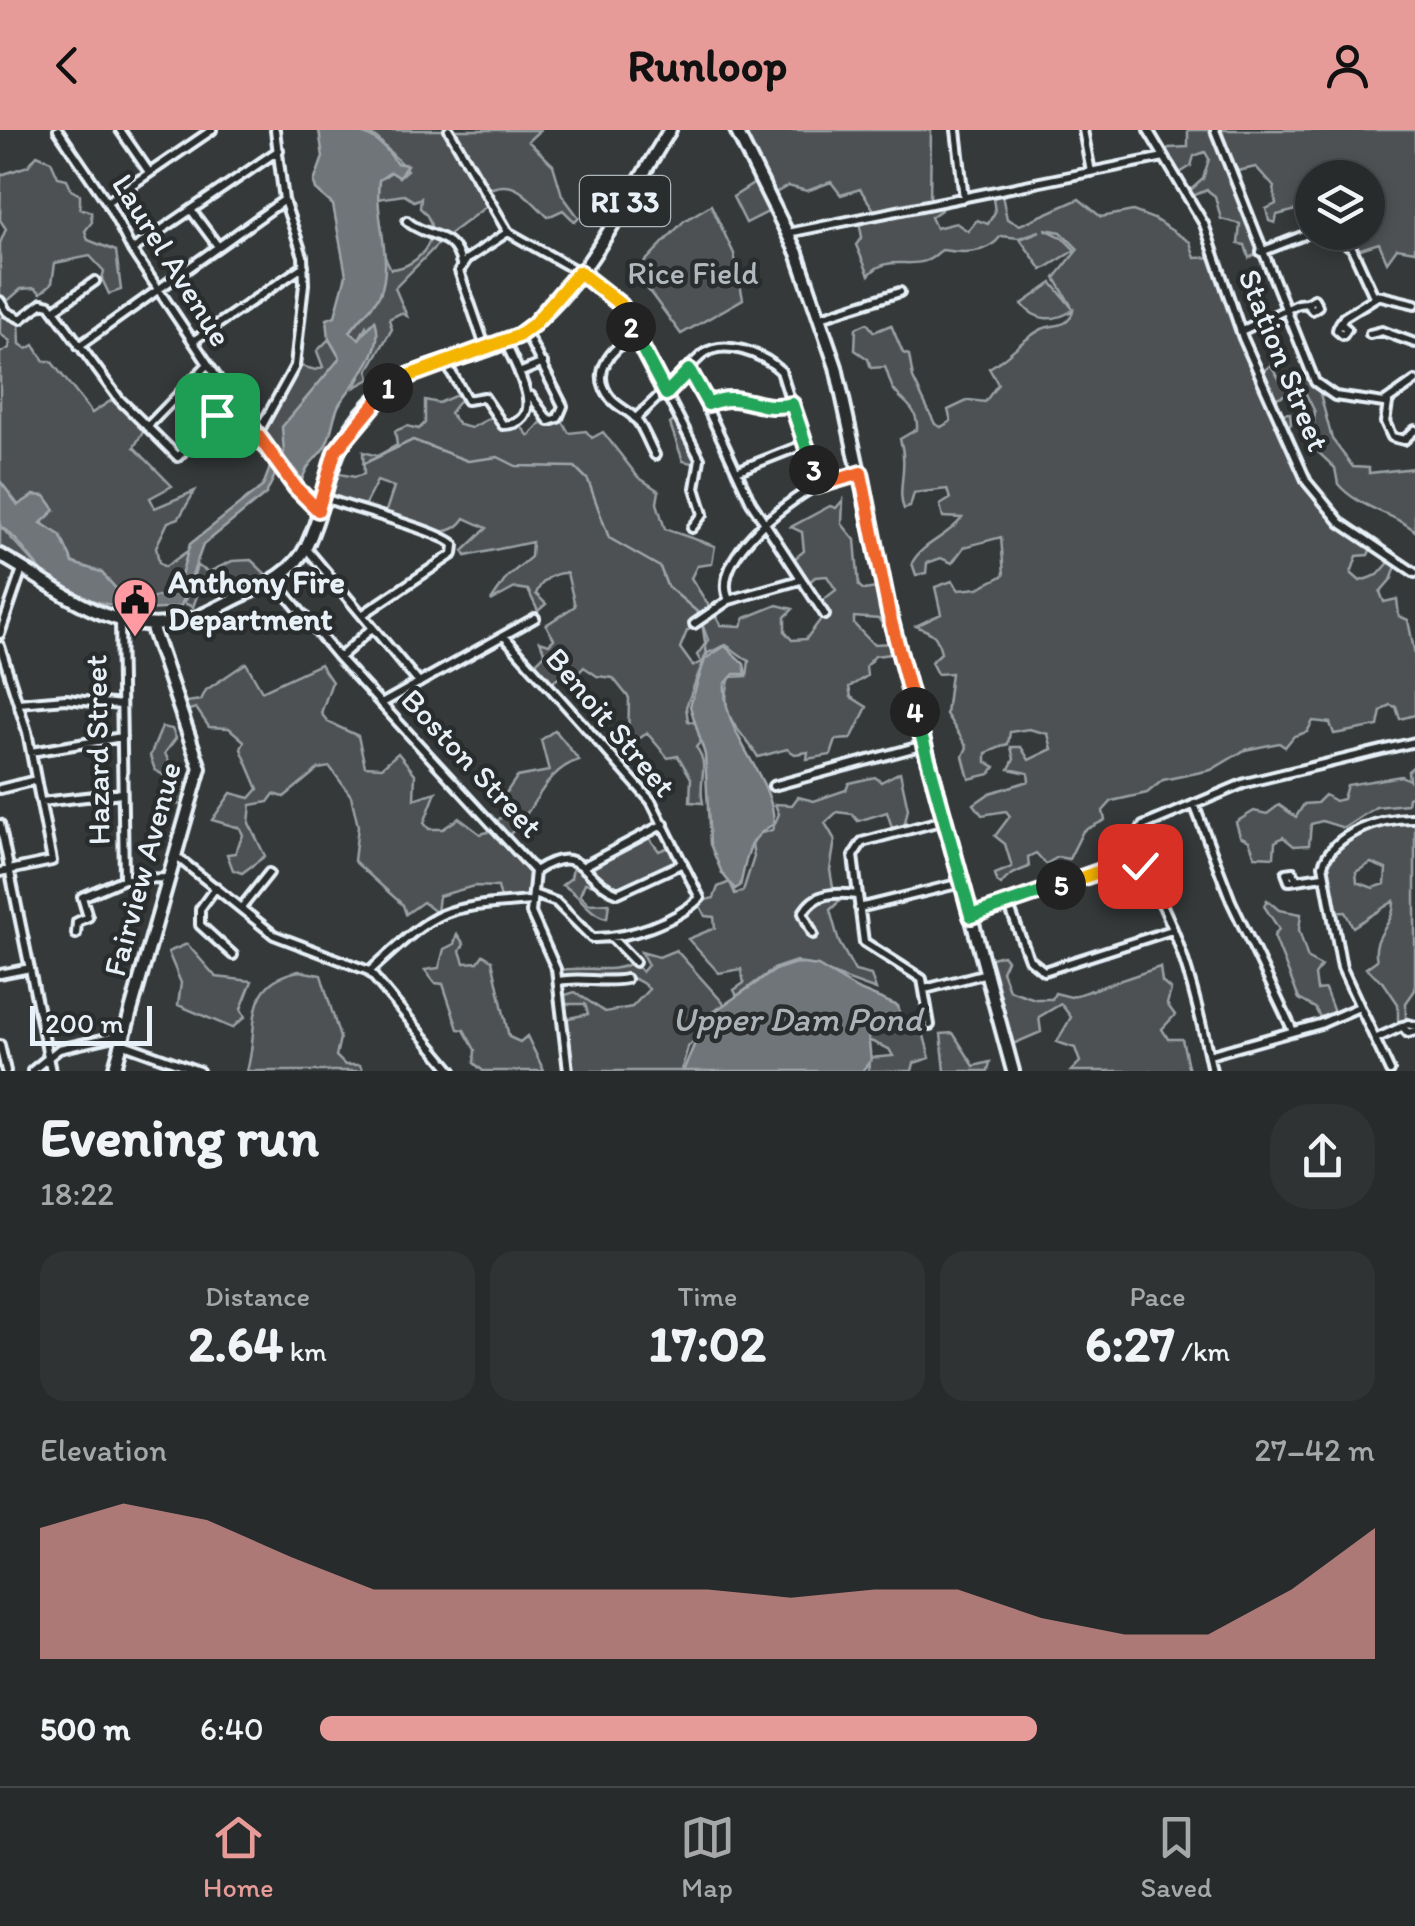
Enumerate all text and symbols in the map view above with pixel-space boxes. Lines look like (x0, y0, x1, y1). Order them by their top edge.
icon: back (40, 38, 95, 93)
text: Runloop (628, 38, 787, 92)
icon: person (1320, 38, 1375, 93)
map controls (1295, 160, 1385, 250)
button: layers (1295, 160, 1385, 250)
street label: Laurel Avenue (104, 167, 240, 353)
road number: RI 33 (580, 176, 670, 226)
park label: Rice Field (627, 254, 759, 292)
street label: Station Street (1230, 263, 1338, 457)
pin: 2 (606, 302, 656, 352)
text: 2 (624, 310, 638, 344)
pin: 1 (363, 363, 413, 413)
text: 1 (382, 371, 395, 405)
pin (175, 373, 260, 458)
icon: arrive (190, 388, 245, 443)
pin: 3 (789, 445, 839, 495)
text: 3 (806, 453, 822, 487)
place label: Anthony Fire Department (167, 563, 345, 638)
public building icon: Anthony Fire Department (112, 577, 158, 638)
street label: Benoit Street (538, 640, 684, 804)
street label: Hazard Street (76, 654, 118, 846)
street label: Boston Street (393, 681, 551, 845)
pin: 4 (890, 687, 940, 737)
text: 4 (907, 695, 923, 729)
street label: Fairview Avenue (95, 758, 189, 980)
pin (1098, 824, 1183, 909)
icon: check (1113, 839, 1168, 894)
pin: 5 (1036, 860, 1086, 910)
text: 5 (1054, 868, 1068, 902)
water label: Upper Dam Pond (672, 998, 925, 1040)
scale bar (30, 1001, 152, 1046)
text: 200 m (45, 1006, 124, 1040)
text: Evening run (40, 1104, 319, 1170)
button: share (1270, 1104, 1375, 1209)
text: 18:22 (40, 1175, 114, 1213)
text: Distance (205, 1279, 310, 1313)
text: Time (678, 1279, 737, 1313)
text: Pace (1129, 1279, 1186, 1313)
text: 2.64 (188, 1313, 283, 1374)
text: 17:02 (649, 1313, 766, 1374)
text: 6:27 (1085, 1313, 1175, 1374)
text: km (283, 1334, 327, 1368)
text: /km (1175, 1334, 1230, 1368)
text: Elevation (40, 1431, 167, 1469)
text: 27–42 m (1254, 1431, 1375, 1469)
text: 500 m (40, 1710, 130, 1748)
text: 6:40 (200, 1710, 264, 1748)
tab: Home (203, 1810, 274, 1904)
tab: Map (680, 1810, 735, 1904)
tab: Saved (1141, 1810, 1212, 1904)

